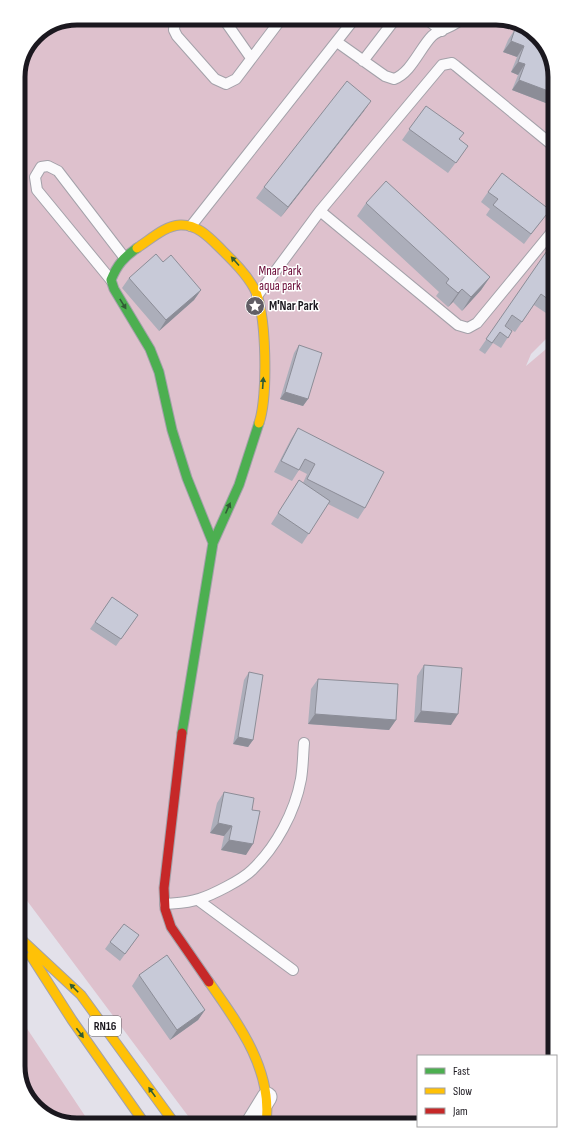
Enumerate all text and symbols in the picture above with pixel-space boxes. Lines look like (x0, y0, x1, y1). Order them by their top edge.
one-way arrow (230, 256, 239, 267)
park label: Mnar Park aqua park (258, 263, 302, 294)
place icon: M'Nar Park (244, 295, 266, 317)
one-way arrow (120, 298, 127, 310)
place label: M'Nar Park (269, 298, 319, 314)
one-way arrow (260, 377, 267, 389)
one-way arrow (226, 501, 232, 513)
one-way arrow (69, 983, 79, 993)
road number: RN16 (89, 1016, 121, 1036)
one-way arrow (76, 1027, 84, 1038)
legend (417, 1055, 557, 1127)
text: Fast (453, 1064, 470, 1079)
text: Slow (453, 1084, 472, 1099)
one-way arrow (148, 1087, 156, 1097)
text: Jam (452, 1104, 468, 1119)

